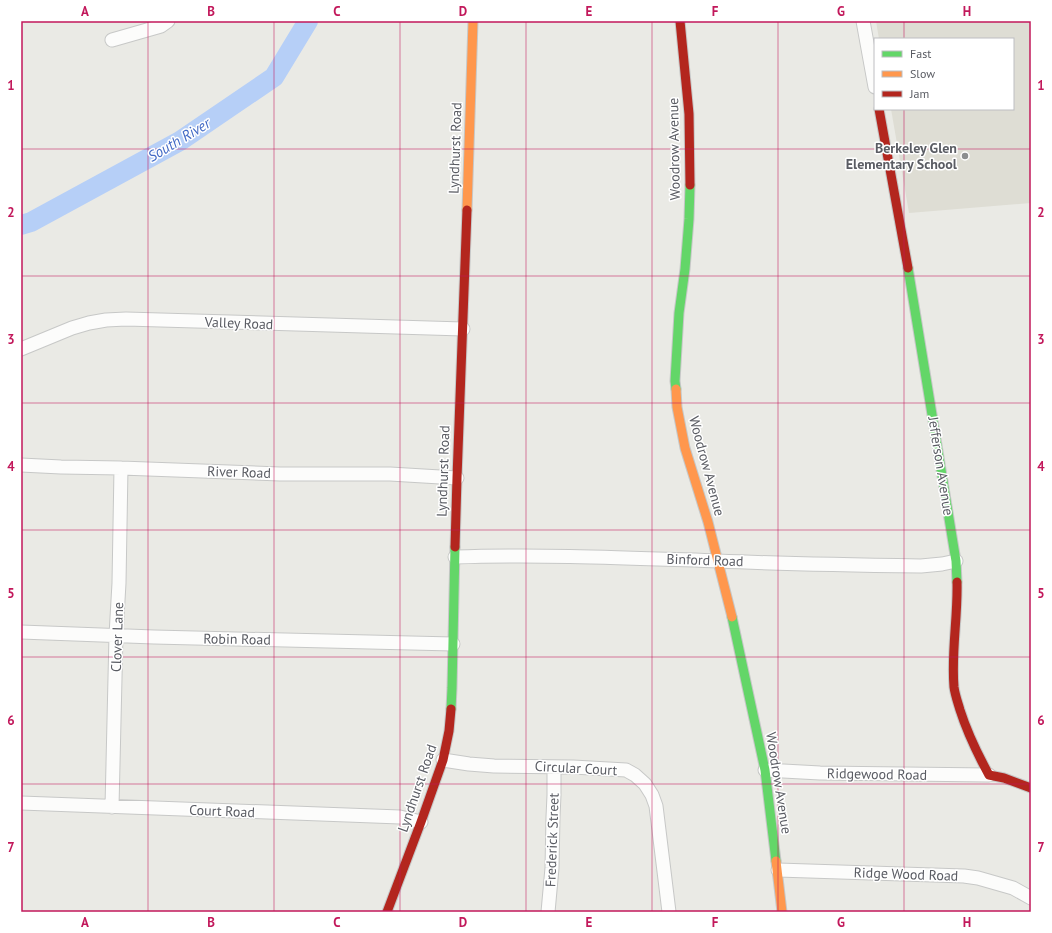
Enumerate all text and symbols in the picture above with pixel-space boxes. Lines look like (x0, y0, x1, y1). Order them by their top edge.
text: A (81, 3, 89, 20)
text: B (207, 3, 215, 20)
text: C (333, 3, 341, 20)
text: D (459, 3, 467, 20)
text: E (586, 3, 593, 20)
text: F (712, 3, 719, 20)
text: G (837, 3, 845, 20)
text: H (963, 3, 971, 20)
legend (874, 38, 1014, 110)
text: Fast (910, 46, 931, 61)
text: Slow (910, 66, 935, 81)
text: 1 (7, 77, 15, 94)
text: 1 (1037, 77, 1045, 94)
text: Jam (909, 86, 929, 101)
street label: Woodrow Avenue (664, 98, 684, 200)
street label: Lyndhurst Road (444, 102, 466, 194)
water label: South River (144, 113, 214, 166)
place label: Berkeley Glen Elementary School (846, 139, 958, 173)
marker: Berkeley Glen Elementary School (960, 151, 970, 161)
text: 2 (7, 204, 15, 221)
text: 2 (1037, 204, 1045, 221)
street label: Valley Road (203, 313, 274, 333)
text: 3 (7, 331, 15, 348)
text: 3 (1037, 331, 1045, 348)
street label: Woodrow Avenue (685, 414, 729, 518)
street label: Jefferson Avenue (924, 414, 958, 517)
street label: Lyndhurst Road (432, 425, 454, 517)
text: 4 (7, 458, 15, 475)
text: 4 (1037, 458, 1045, 475)
street label: River Road (207, 462, 271, 482)
street label: Binford Road (666, 550, 744, 570)
text: 5 (7, 585, 15, 602)
text: 5 (1037, 585, 1045, 602)
street label: Clover Lane (107, 602, 127, 672)
street label: Robin Road (203, 629, 271, 649)
text: 6 (7, 712, 15, 729)
text: 6 (1037, 712, 1045, 729)
street label: Woodrow Avenue (762, 731, 796, 835)
street label: Lyndhurst Road (394, 742, 440, 834)
street label: Circular Court (534, 757, 618, 779)
street label: Ridgewood Road (827, 764, 927, 784)
street label: Frederick Street (541, 792, 563, 887)
street label: Court Road (189, 801, 255, 821)
text: 7 (7, 839, 15, 856)
text: 7 (1037, 839, 1045, 856)
street label: Ridge Wood Road (853, 863, 959, 885)
text: A (81, 914, 89, 931)
text: B (207, 914, 215, 931)
text: C (333, 914, 341, 931)
text: D (459, 914, 467, 931)
text: E (586, 914, 593, 931)
text: F (712, 914, 719, 931)
text: G (837, 914, 845, 931)
text: H (963, 914, 971, 931)

